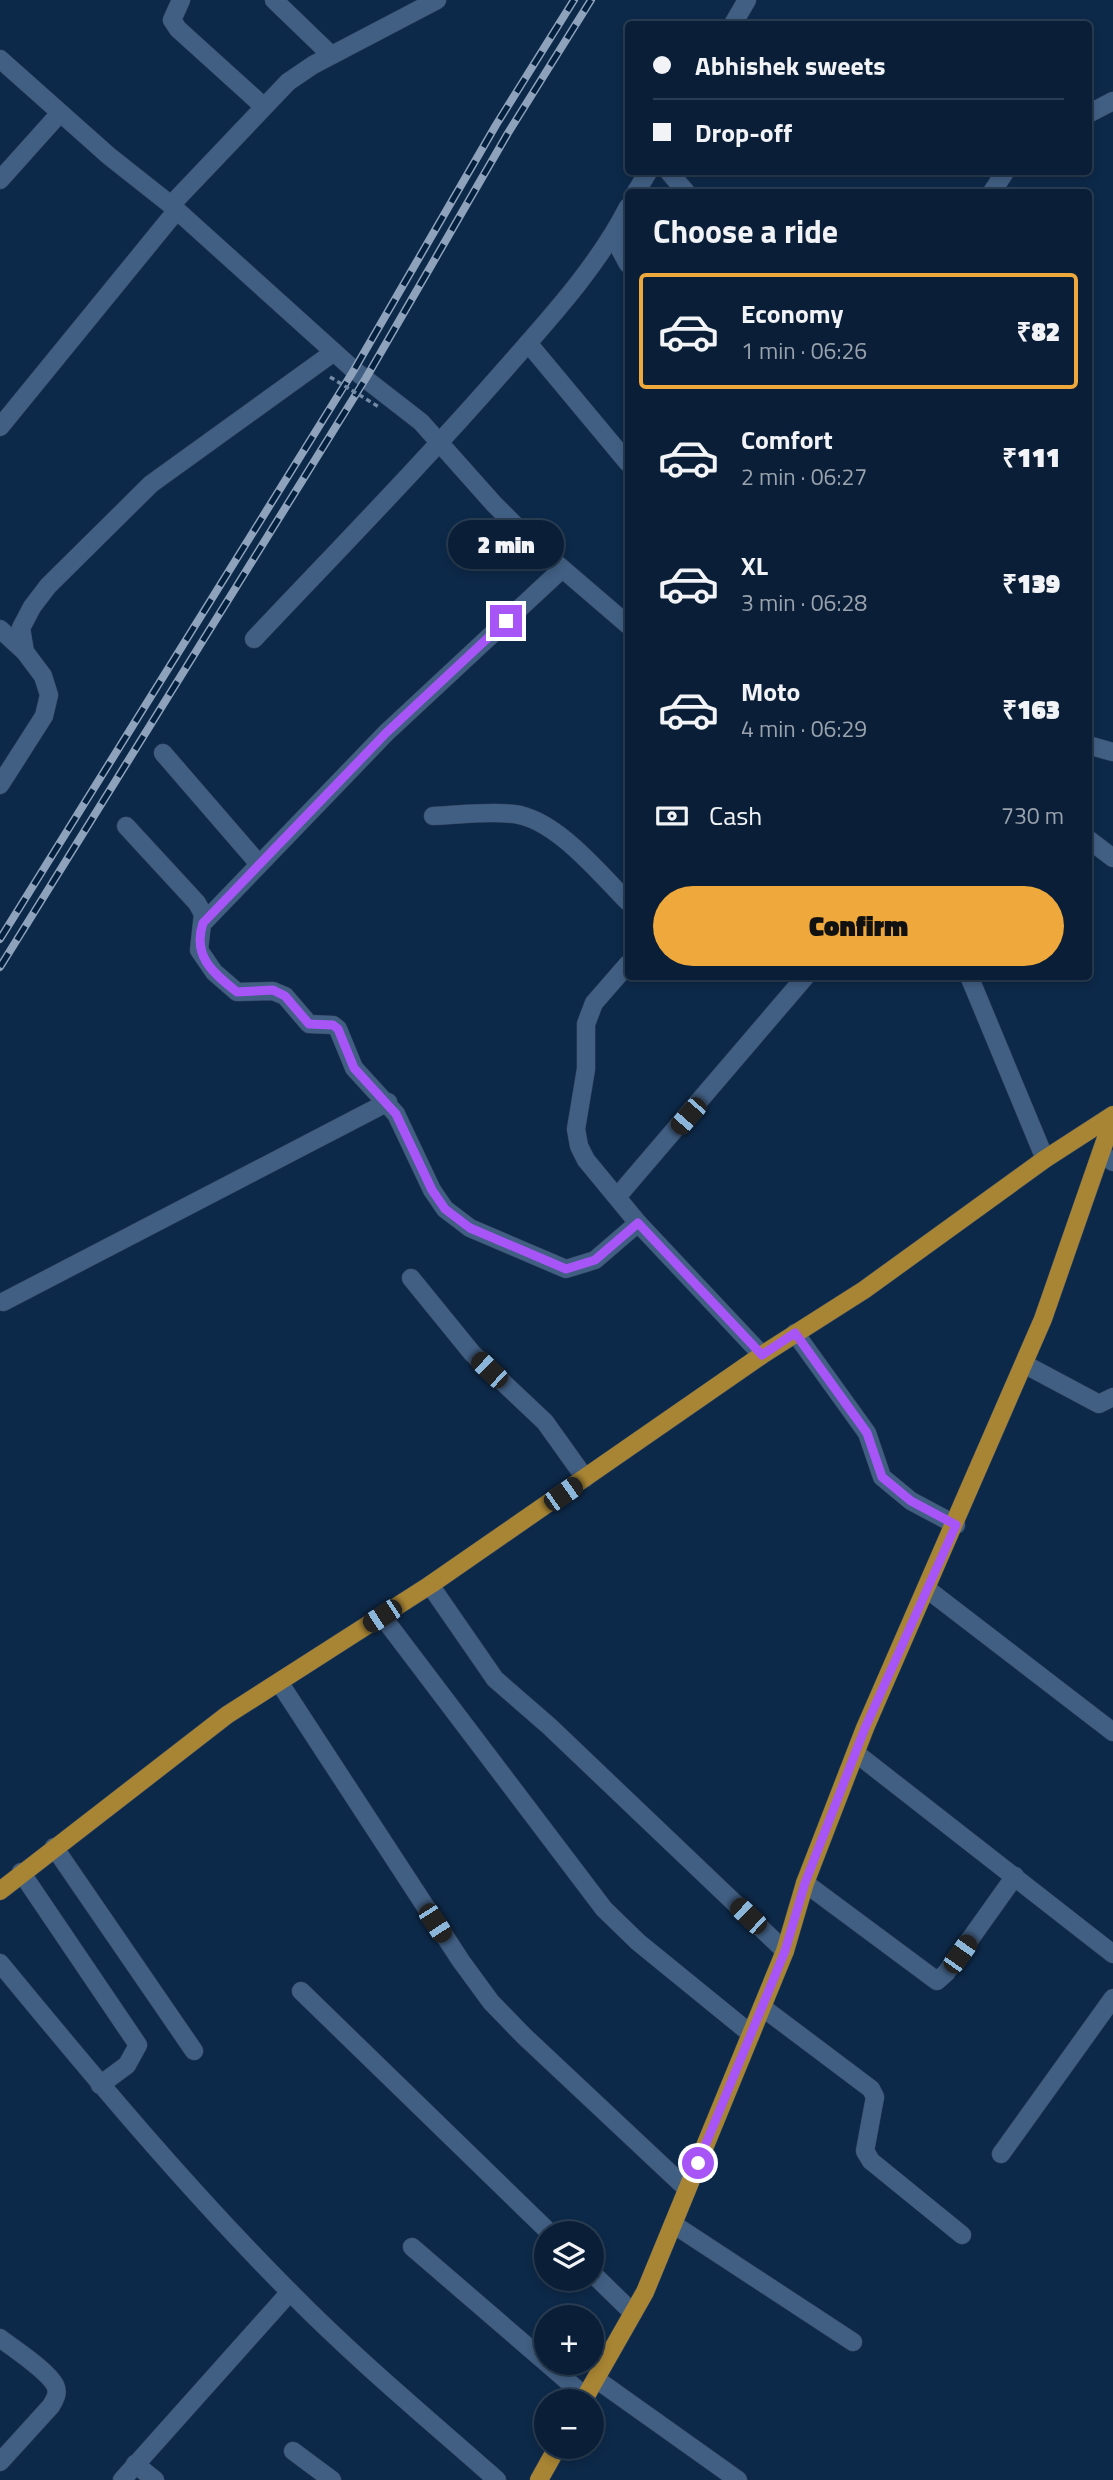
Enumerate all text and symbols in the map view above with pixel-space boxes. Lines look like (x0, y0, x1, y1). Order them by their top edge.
text: Abhishek sweets (695, 46, 886, 85)
text: Drop-off (695, 113, 792, 152)
text: Choose a ride (653, 207, 838, 255)
text: Economy (741, 294, 843, 333)
icon: car (657, 300, 720, 363)
text: ₹82 (1017, 312, 1060, 351)
text: 1 min · 06:26 (741, 333, 867, 368)
text: Comfort (741, 420, 833, 459)
icon: car (657, 426, 720, 489)
text: ₹111 (1002, 438, 1060, 477)
text: 2 min · 06:27 (741, 459, 867, 494)
callout: 2 min (448, 520, 564, 568)
text: 2 min (477, 527, 535, 562)
text: XL (741, 546, 768, 585)
icon: car (657, 552, 720, 615)
text: ₹139 (1002, 564, 1060, 603)
text: 3 min · 06:28 (741, 585, 867, 620)
route end (490, 605, 522, 637)
text: Moto (741, 672, 800, 711)
icon: car (657, 678, 720, 741)
text: ₹163 (1002, 690, 1060, 729)
text: 4 min · 06:29 (741, 711, 867, 746)
text: Cash (709, 796, 762, 835)
icon: cash (653, 797, 691, 835)
text: 730 m (1001, 798, 1064, 833)
button: Confirm (653, 886, 1064, 966)
car (667, 1093, 710, 1139)
car (467, 1348, 512, 1392)
car (540, 1473, 587, 1515)
car (359, 1596, 406, 1636)
car (726, 1894, 771, 1938)
car (415, 1900, 456, 1946)
car (940, 1931, 981, 1977)
route start (682, 2147, 714, 2179)
map controls (534, 2221, 604, 2459)
button: layers (534, 2221, 604, 2291)
button: + (534, 2305, 604, 2375)
button: − (534, 2389, 604, 2459)

